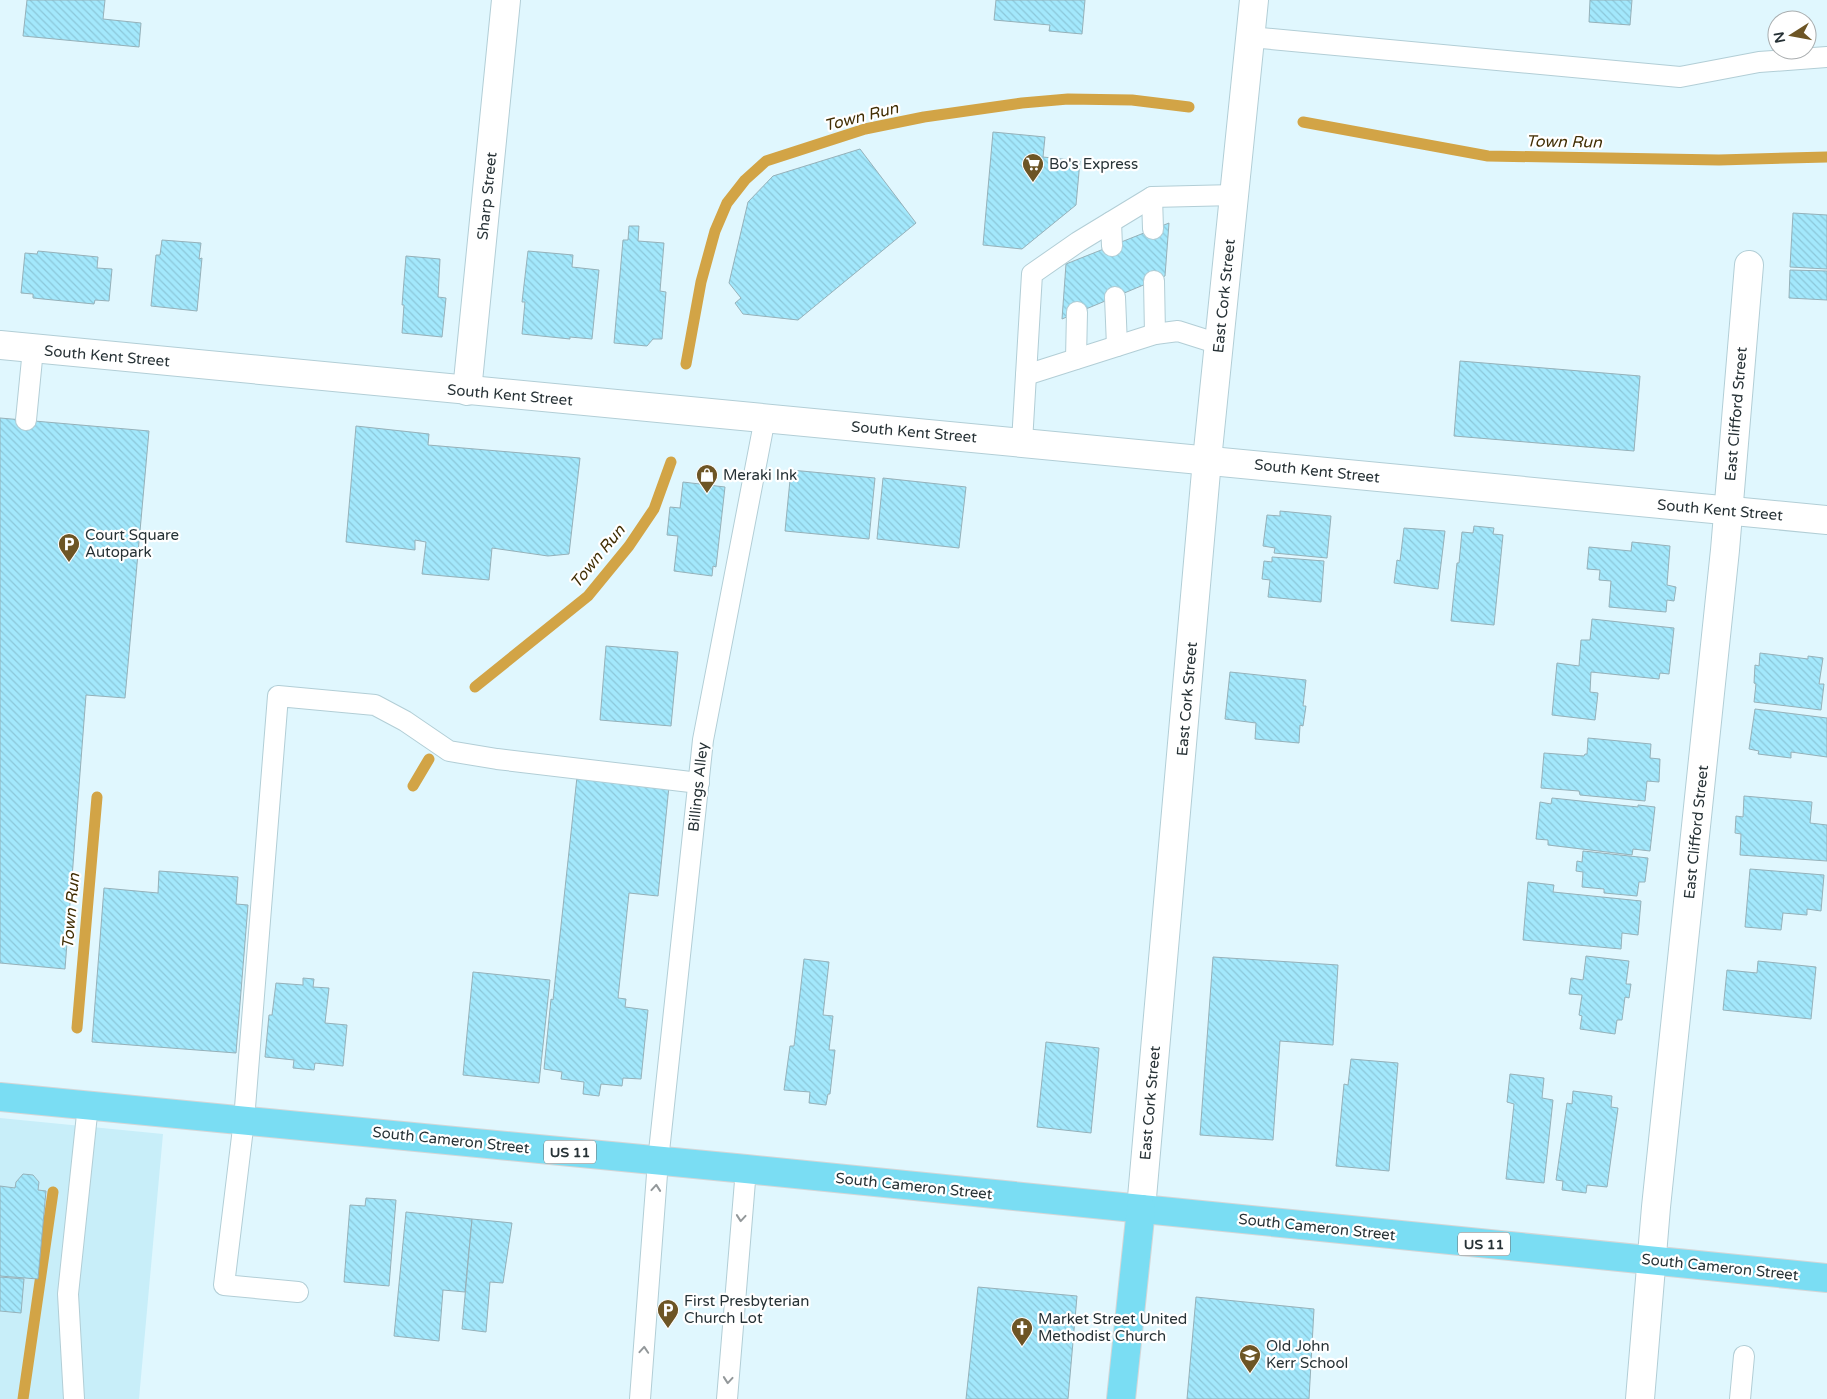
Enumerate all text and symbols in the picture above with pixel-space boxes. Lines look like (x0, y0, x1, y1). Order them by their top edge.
north arrow (1767, 10, 1817, 60)
text: N (1770, 30, 1789, 45)
water label: Town Run (822, 98, 902, 136)
water label: Town Run (1526, 131, 1603, 153)
street label: Sharp Street (473, 151, 501, 241)
supermarket icon: Bo's Express (1021, 152, 1045, 183)
place label: Bo's Express (1049, 155, 1138, 173)
street label: East Cork Street (1209, 238, 1239, 354)
street label: South Kent Street (43, 342, 171, 370)
street label: East Clifford Street (1721, 346, 1751, 482)
street label: South Kent Street (446, 381, 574, 409)
street label: South Kent Street (850, 418, 978, 446)
street label: South Kent Street (1253, 455, 1381, 487)
shop icon: Meraki Ink (695, 463, 719, 494)
place label: Meraki Ink (723, 466, 797, 484)
street label: South Kent Street (1656, 496, 1784, 524)
water label: Town Run (566, 520, 630, 592)
place label: Court Square Autopark (85, 526, 179, 561)
parking icon: Court Square Autopark (57, 532, 81, 563)
street label: East Cork Street (1173, 641, 1201, 757)
street label: Billings Alley (684, 741, 712, 833)
street label: East Clifford Street (1680, 764, 1712, 900)
water label: Town Run (58, 871, 84, 950)
street label: East Cork Street (1136, 1045, 1164, 1161)
street label: South Cameron Street (372, 1123, 531, 1157)
road number: US 11 (544, 1140, 596, 1164)
street label: South Cameron Street (835, 1169, 994, 1203)
one-way arrow (650, 1184, 661, 1192)
street label: South Cameron Street (1238, 1210, 1397, 1244)
one-way arrow (736, 1214, 747, 1222)
road number: US 11 (1458, 1232, 1510, 1256)
street label: South Cameron Street (1641, 1250, 1800, 1284)
place label: First Presbyterian Church Lot (684, 1292, 809, 1327)
parking icon: First Presbyterian Church Lot (656, 1298, 680, 1329)
place label: Market Street United Methodist Church (1038, 1310, 1187, 1345)
church icon: Market Street United Methodist Church (1010, 1316, 1034, 1347)
place label: Old John Kerr School (1266, 1337, 1348, 1372)
school or university icon: Old John Kerr School (1238, 1343, 1262, 1374)
one-way arrow (638, 1346, 649, 1354)
one-way arrow (723, 1376, 734, 1384)

